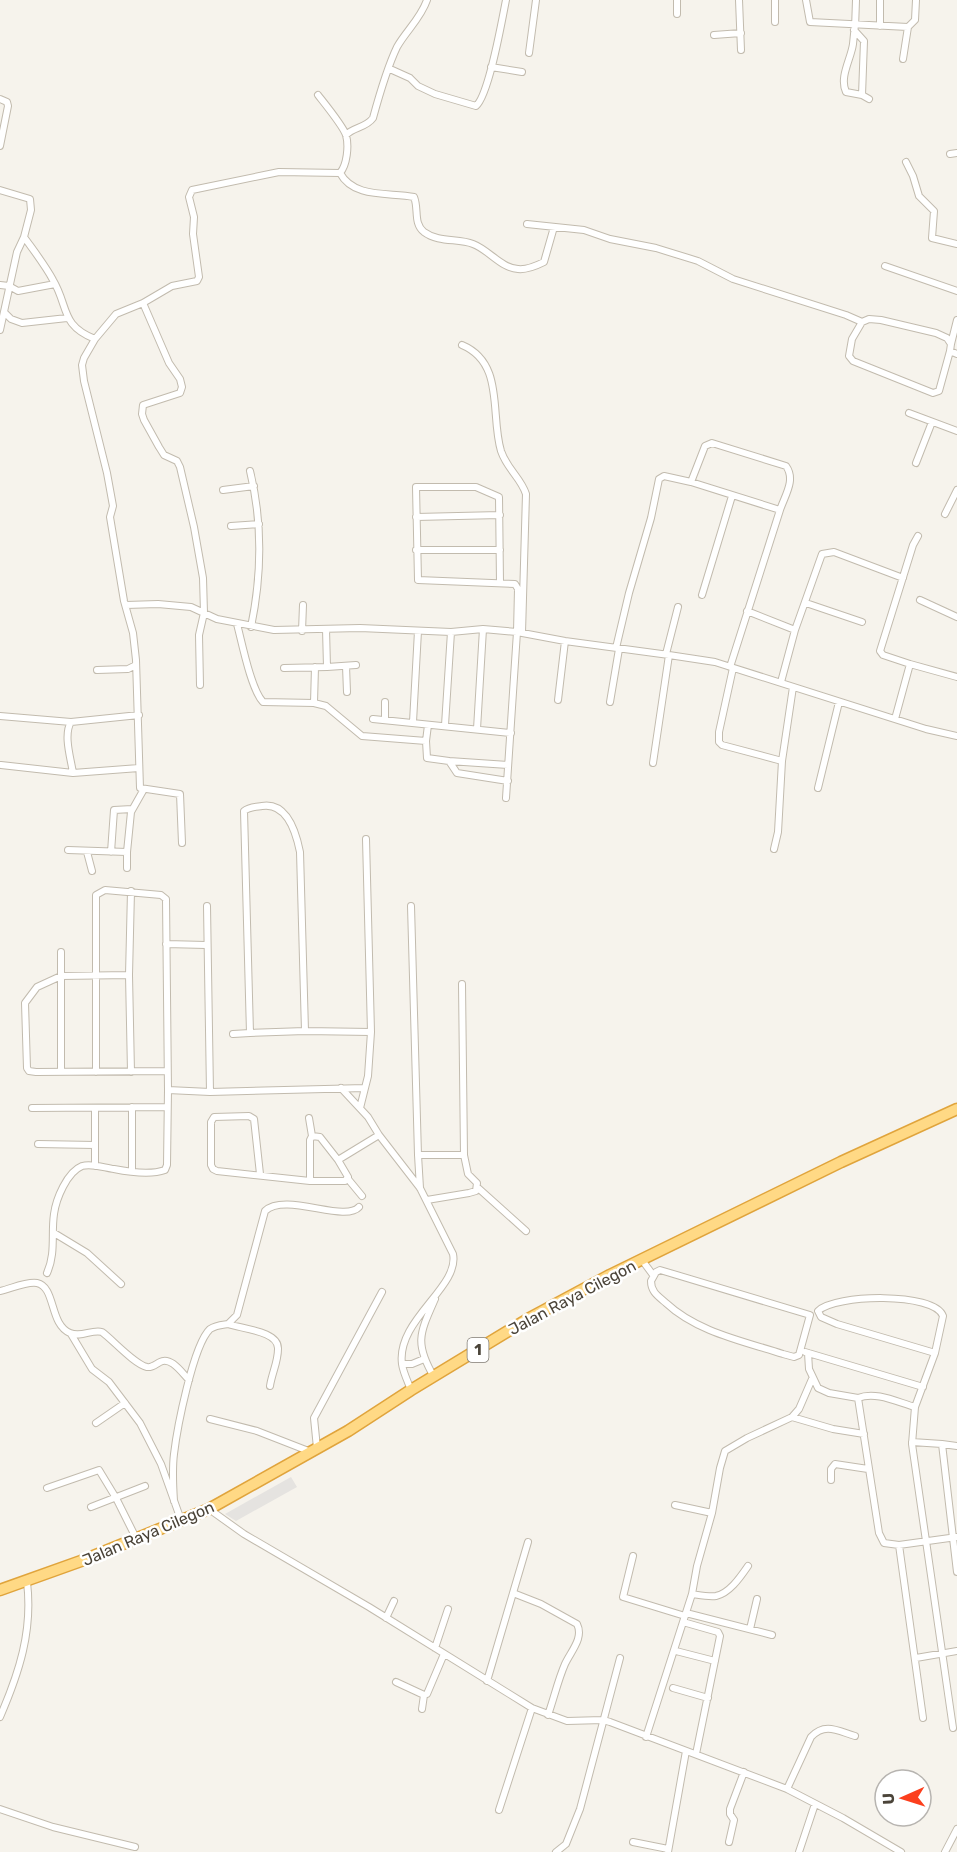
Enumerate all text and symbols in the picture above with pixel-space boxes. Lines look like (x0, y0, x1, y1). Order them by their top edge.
street label: Jalan Raya Cilegon (505, 1256, 639, 1339)
road number: 1 (468, 1338, 488, 1362)
street label: Jalan Raya Cilegon (79, 1497, 217, 1570)
north arrow (873, 1768, 933, 1828)
text: U (879, 1792, 898, 1805)

